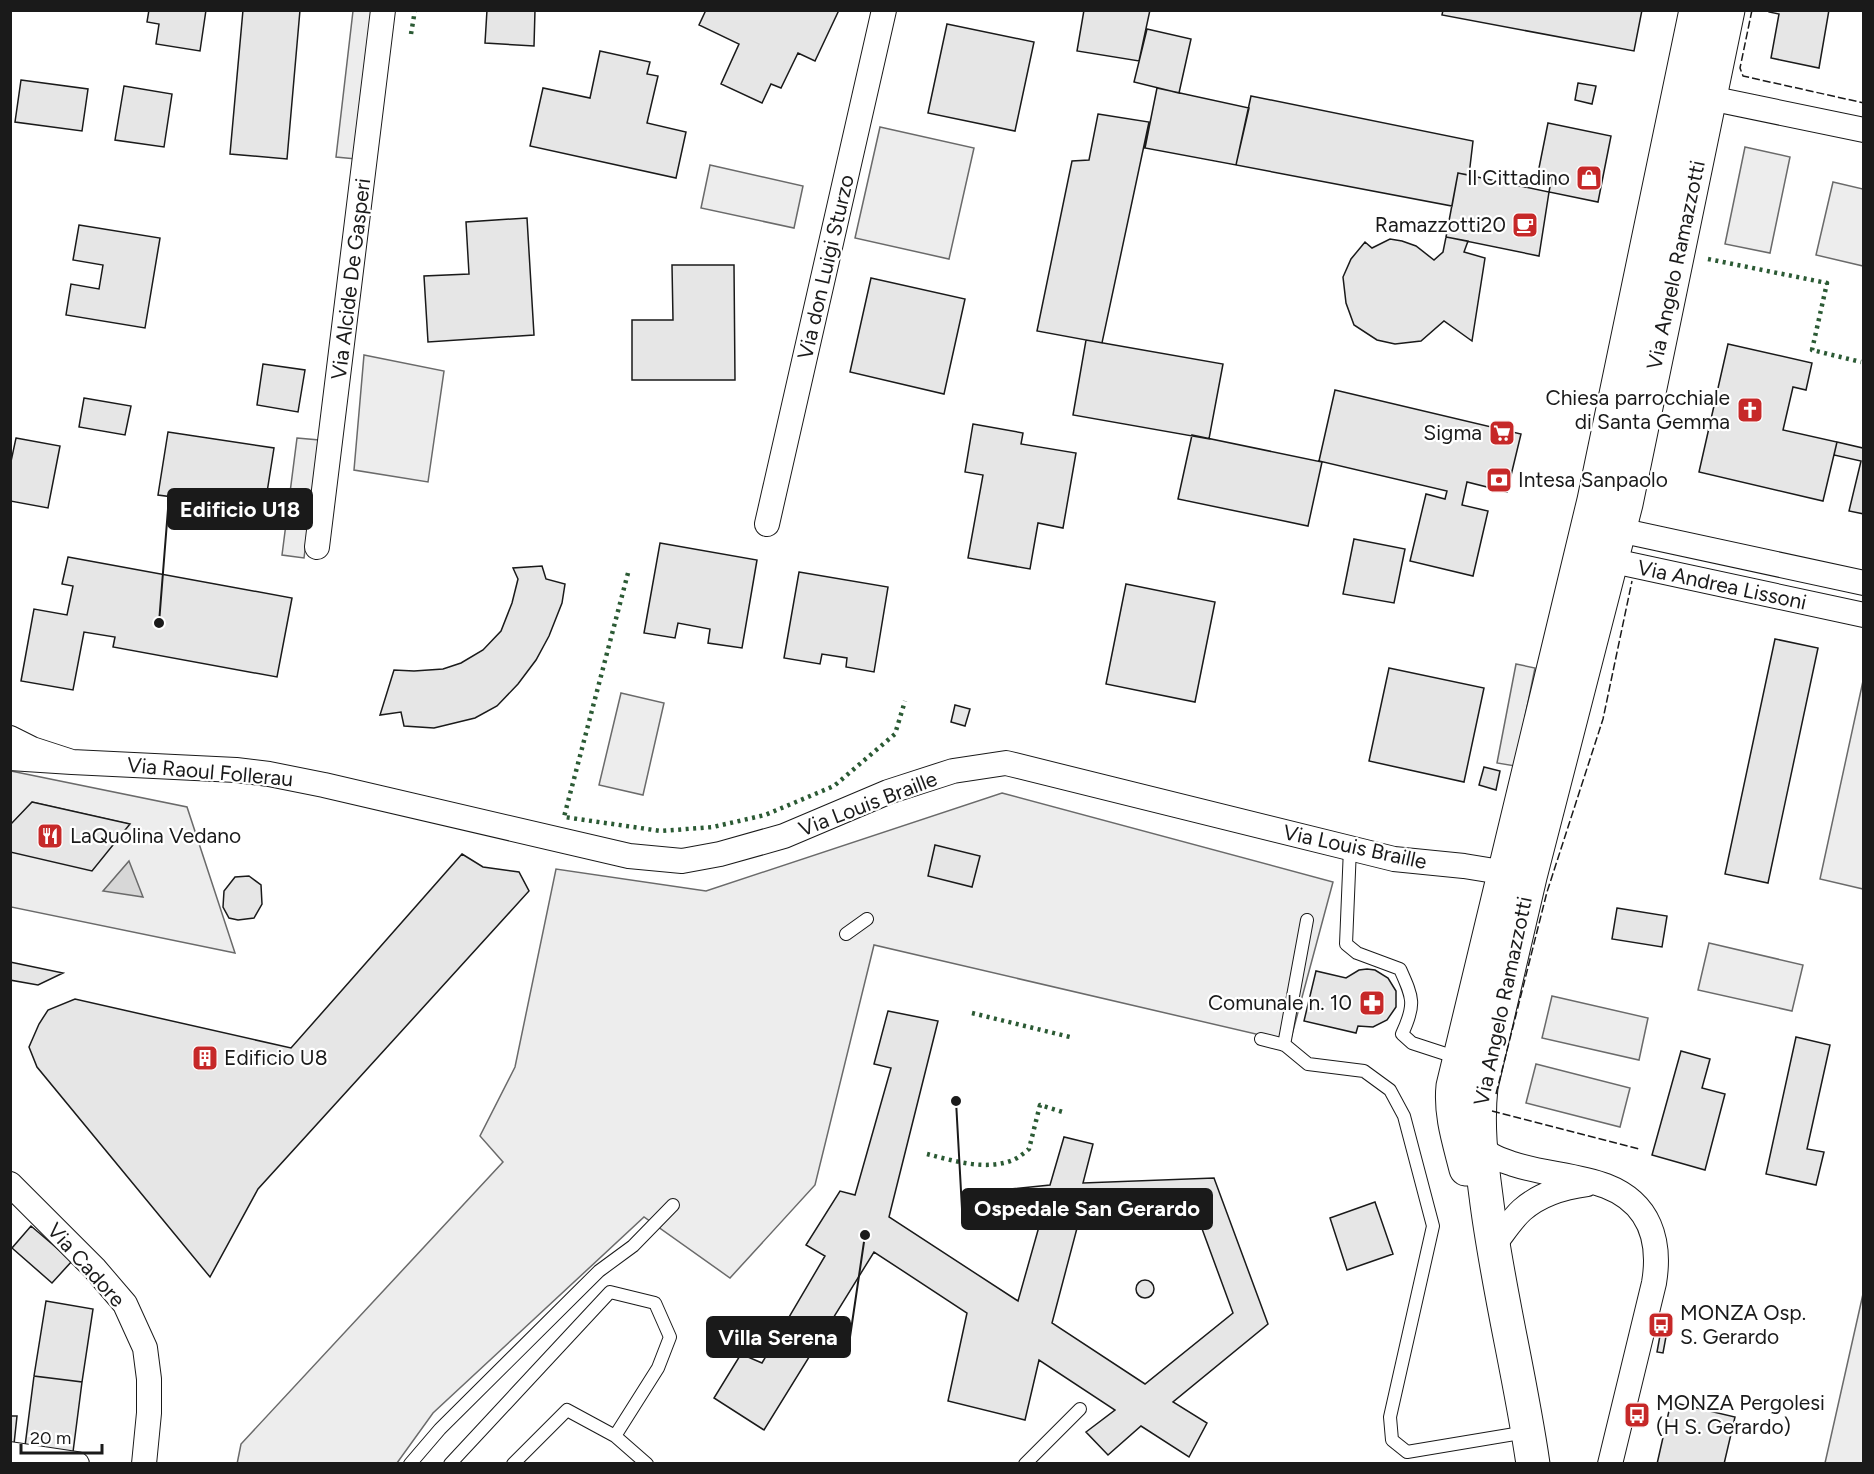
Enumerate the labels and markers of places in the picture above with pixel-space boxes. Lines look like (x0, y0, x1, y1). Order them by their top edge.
shop icon: Il Cittadino (1574, 163, 1604, 193)
place label: Il Cittadino (1467, 165, 1570, 190)
cafe icon: Ramazzotti20 (1510, 210, 1540, 240)
place label: Ramazzotti20 (1375, 212, 1506, 237)
place label: Chiesa parrocchiale di Santa Gemma (1546, 385, 1730, 434)
church icon: Chiesa parrocchiale di Santa Gemma (1735, 395, 1765, 425)
supermarket icon: Sigma (1487, 418, 1517, 448)
place label: Sigma (1423, 420, 1482, 445)
bank icon: Intesa Sanpaolo (1484, 465, 1514, 495)
place label: Intesa Sanpaolo (1518, 467, 1668, 492)
callout: Edificio U18 (168, 489, 312, 529)
restaurant icon: LaQuolina Vedano (35, 821, 65, 851)
place label: LaQuolina Vedano (70, 823, 241, 848)
pharmacy icon: Comunale n. 10 (1357, 988, 1387, 1018)
place label: Comunale n. 10 (1208, 990, 1352, 1015)
building icon: Edificio U8 (190, 1043, 220, 1073)
place label: Edificio U8 (224, 1045, 328, 1070)
callout: Ospedale San Gerardo (962, 1189, 1212, 1229)
place label: MONZA Osp. S. Gerardo (1680, 1300, 1806, 1349)
bus stop icon: MONZA Osp. S. Gerardo (1646, 1310, 1676, 1340)
callout: Villa Serena (707, 1317, 850, 1357)
place label: MONZA Pergolesi (H S. Gerardo) (1656, 1390, 1825, 1439)
bus stop icon: MONZA Pergolesi (H S. Gerardo) (1622, 1400, 1652, 1430)

